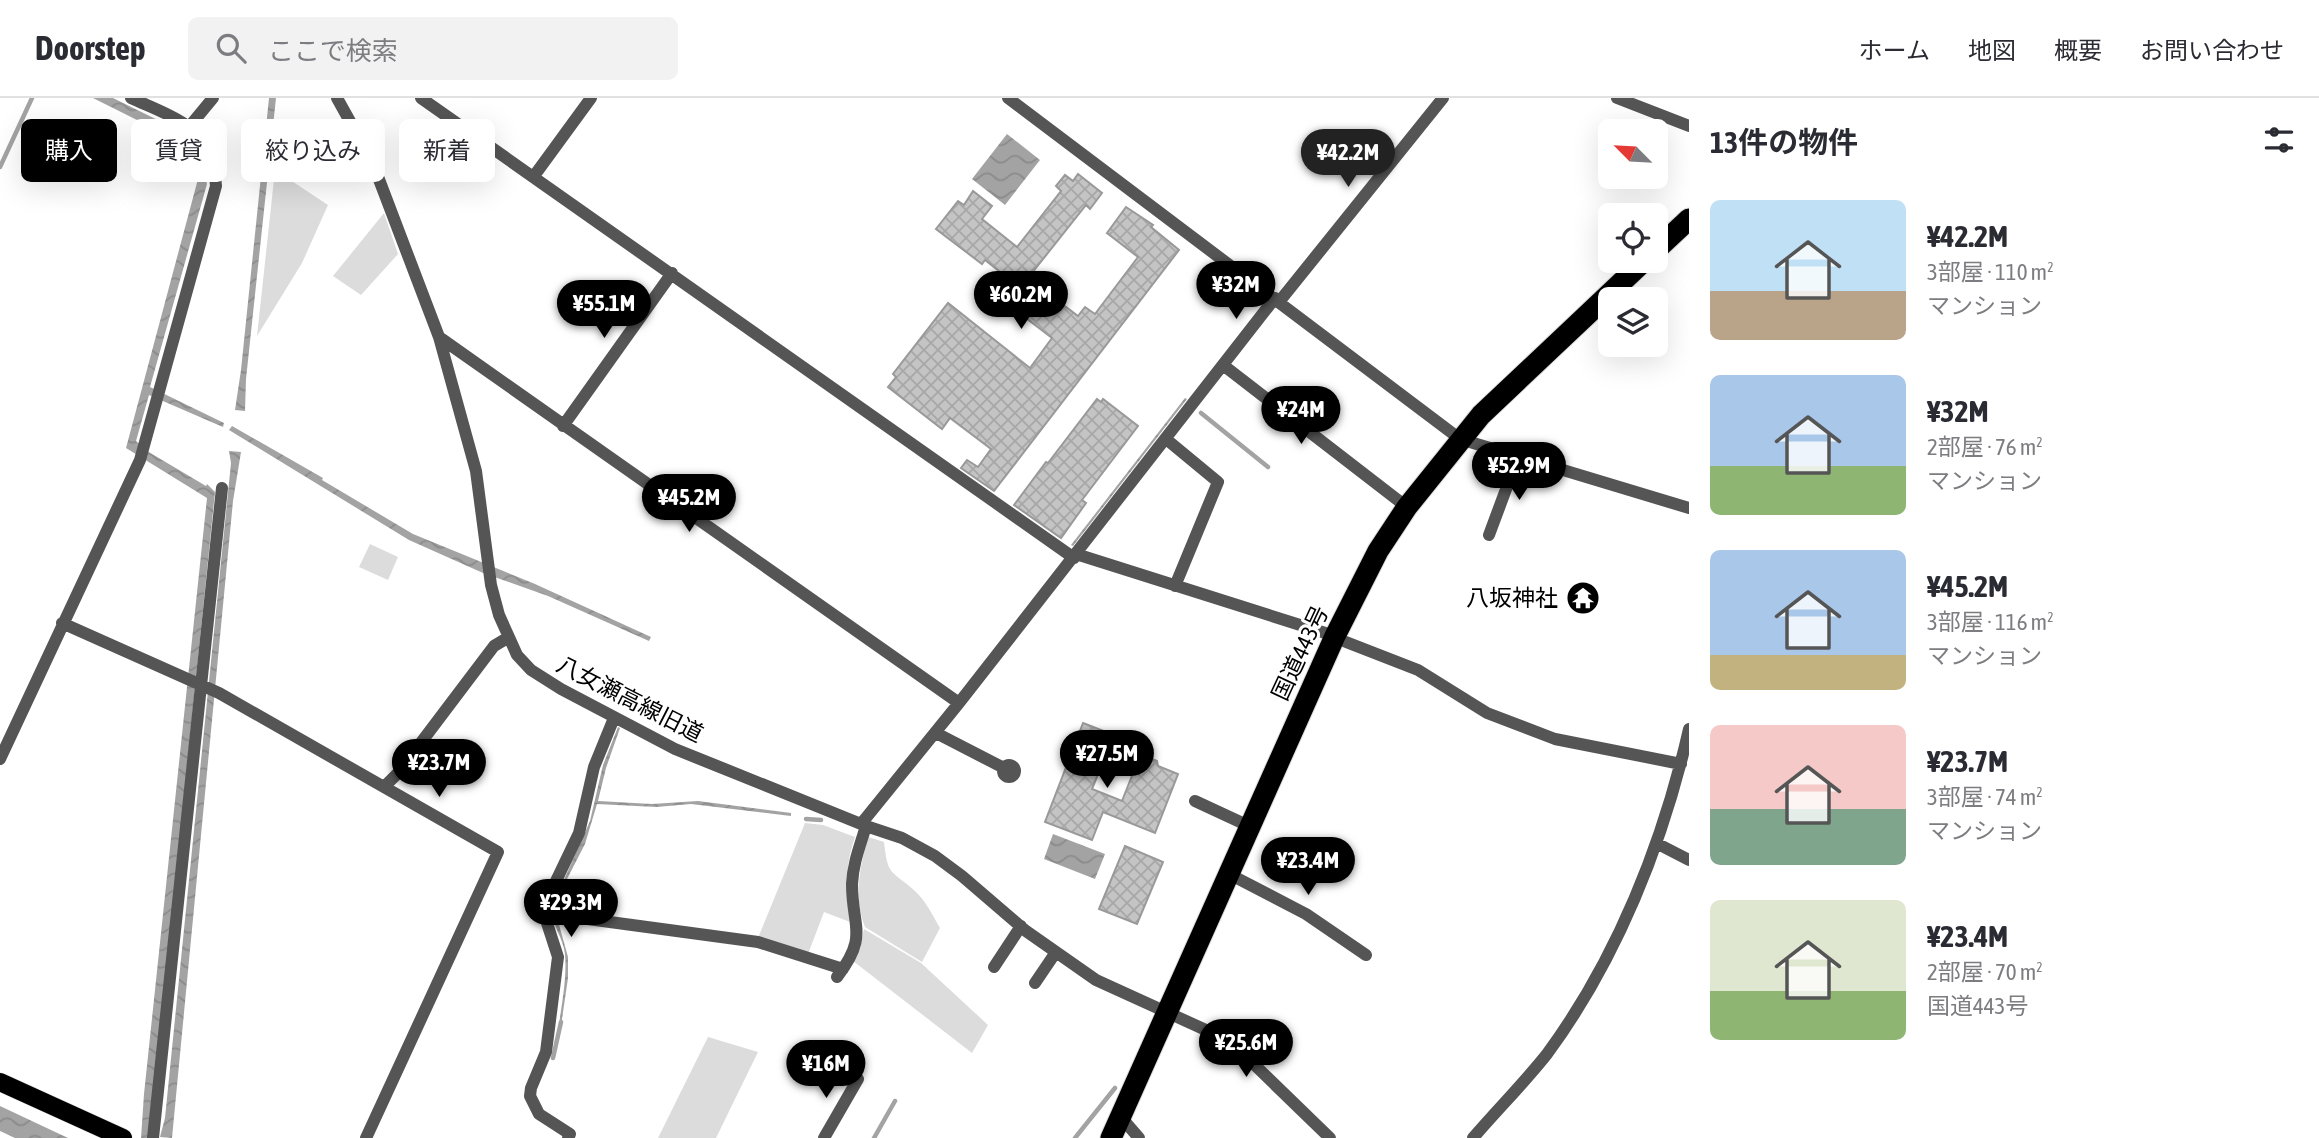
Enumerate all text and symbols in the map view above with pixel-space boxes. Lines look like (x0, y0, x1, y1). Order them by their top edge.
search box (188, 17, 678, 80)
text: Doorstep (35, 29, 146, 67)
icon: search (212, 29, 250, 67)
text: ここで検索 (268, 36, 398, 66)
text: ホーム (1859, 37, 1930, 64)
text: 地図 (1968, 37, 2016, 64)
text: 概要 (2054, 37, 2102, 64)
text: お問い合わせ (2140, 37, 2284, 64)
chip: 購入 (21, 119, 117, 182)
chip: 賃貸 (131, 119, 227, 182)
chip: 絞り込み (241, 119, 385, 182)
chip: 新着 (399, 119, 495, 182)
north arrow (1598, 119, 1668, 189)
map controls (1598, 119, 1668, 357)
icon: filters (2260, 121, 2298, 159)
text: 13件の物件 (1710, 125, 1858, 159)
pin: ¥42.2M (1291, 130, 1405, 189)
text: ¥42.2M (1317, 139, 1379, 165)
button: locate (1598, 203, 1668, 273)
text: ¥42.2M (1927, 219, 2008, 253)
icon: home (1766, 228, 1850, 312)
text: 3部屋 · 110 m² (1927, 259, 2054, 285)
pin: ¥32M (1195, 262, 1277, 321)
text: ¥32M (1212, 271, 1260, 297)
pin: ¥60.2M (964, 272, 1078, 331)
pin: ¥55.1M (547, 280, 661, 340)
text: ¥60.2M (990, 281, 1052, 307)
button: layers (1598, 287, 1668, 357)
text: ¥55.1M (573, 290, 635, 316)
text: マンション (1927, 293, 2042, 319)
pin: ¥24M (1260, 386, 1342, 446)
text: ¥32M (1927, 394, 1989, 428)
text: ¥24M (1277, 396, 1325, 422)
icon: home (1766, 403, 1850, 487)
text: 2部屋 · 76 m² (1927, 434, 2043, 460)
pin: ¥52.9M (1462, 442, 1576, 502)
text: ¥52.9M (1488, 452, 1550, 478)
text: マンション (1927, 468, 2042, 494)
pin: ¥45.2M (632, 474, 746, 534)
text: ¥45.2M (658, 484, 720, 510)
text: ¥45.2M (1927, 569, 2008, 603)
icon: home (1766, 578, 1850, 662)
temple icon: 八坂神社 (1564, 579, 1602, 617)
place label: 八坂神社 (1466, 585, 1558, 611)
street label: 国道443号 (1267, 602, 1333, 704)
text: 3部屋 · 116 m² (1927, 609, 2054, 635)
text: マンション (1927, 643, 2042, 669)
street label: 八女瀬高線旧道 (552, 651, 708, 747)
pin: ¥27.5M (1050, 730, 1164, 790)
pin: ¥23.7M (382, 740, 496, 799)
text: ¥27.5M (1076, 740, 1138, 766)
text: ¥23.7M (1927, 744, 2008, 778)
text: ¥23.7M (408, 749, 470, 775)
icon: home (1766, 753, 1850, 837)
text: 3部屋 · 74 m² (1927, 784, 2043, 810)
text: マンション (1927, 818, 2042, 844)
pin: ¥23.4M (1251, 838, 1365, 897)
text: ¥23.4M (1277, 847, 1339, 873)
pin: ¥29.3M (514, 880, 628, 939)
text: ¥29.3M (540, 889, 602, 915)
text: ¥23.4M (1927, 919, 2008, 953)
icon: home (1766, 928, 1850, 1012)
text: 2部屋 · 70 m² (1927, 959, 2043, 985)
text: 国道443号 (1927, 993, 2028, 1019)
pin: ¥25.6M (1189, 1020, 1303, 1079)
text: ¥25.6M (1215, 1029, 1277, 1055)
pin: ¥16M (785, 1040, 867, 1100)
text: ¥16M (802, 1050, 850, 1076)

